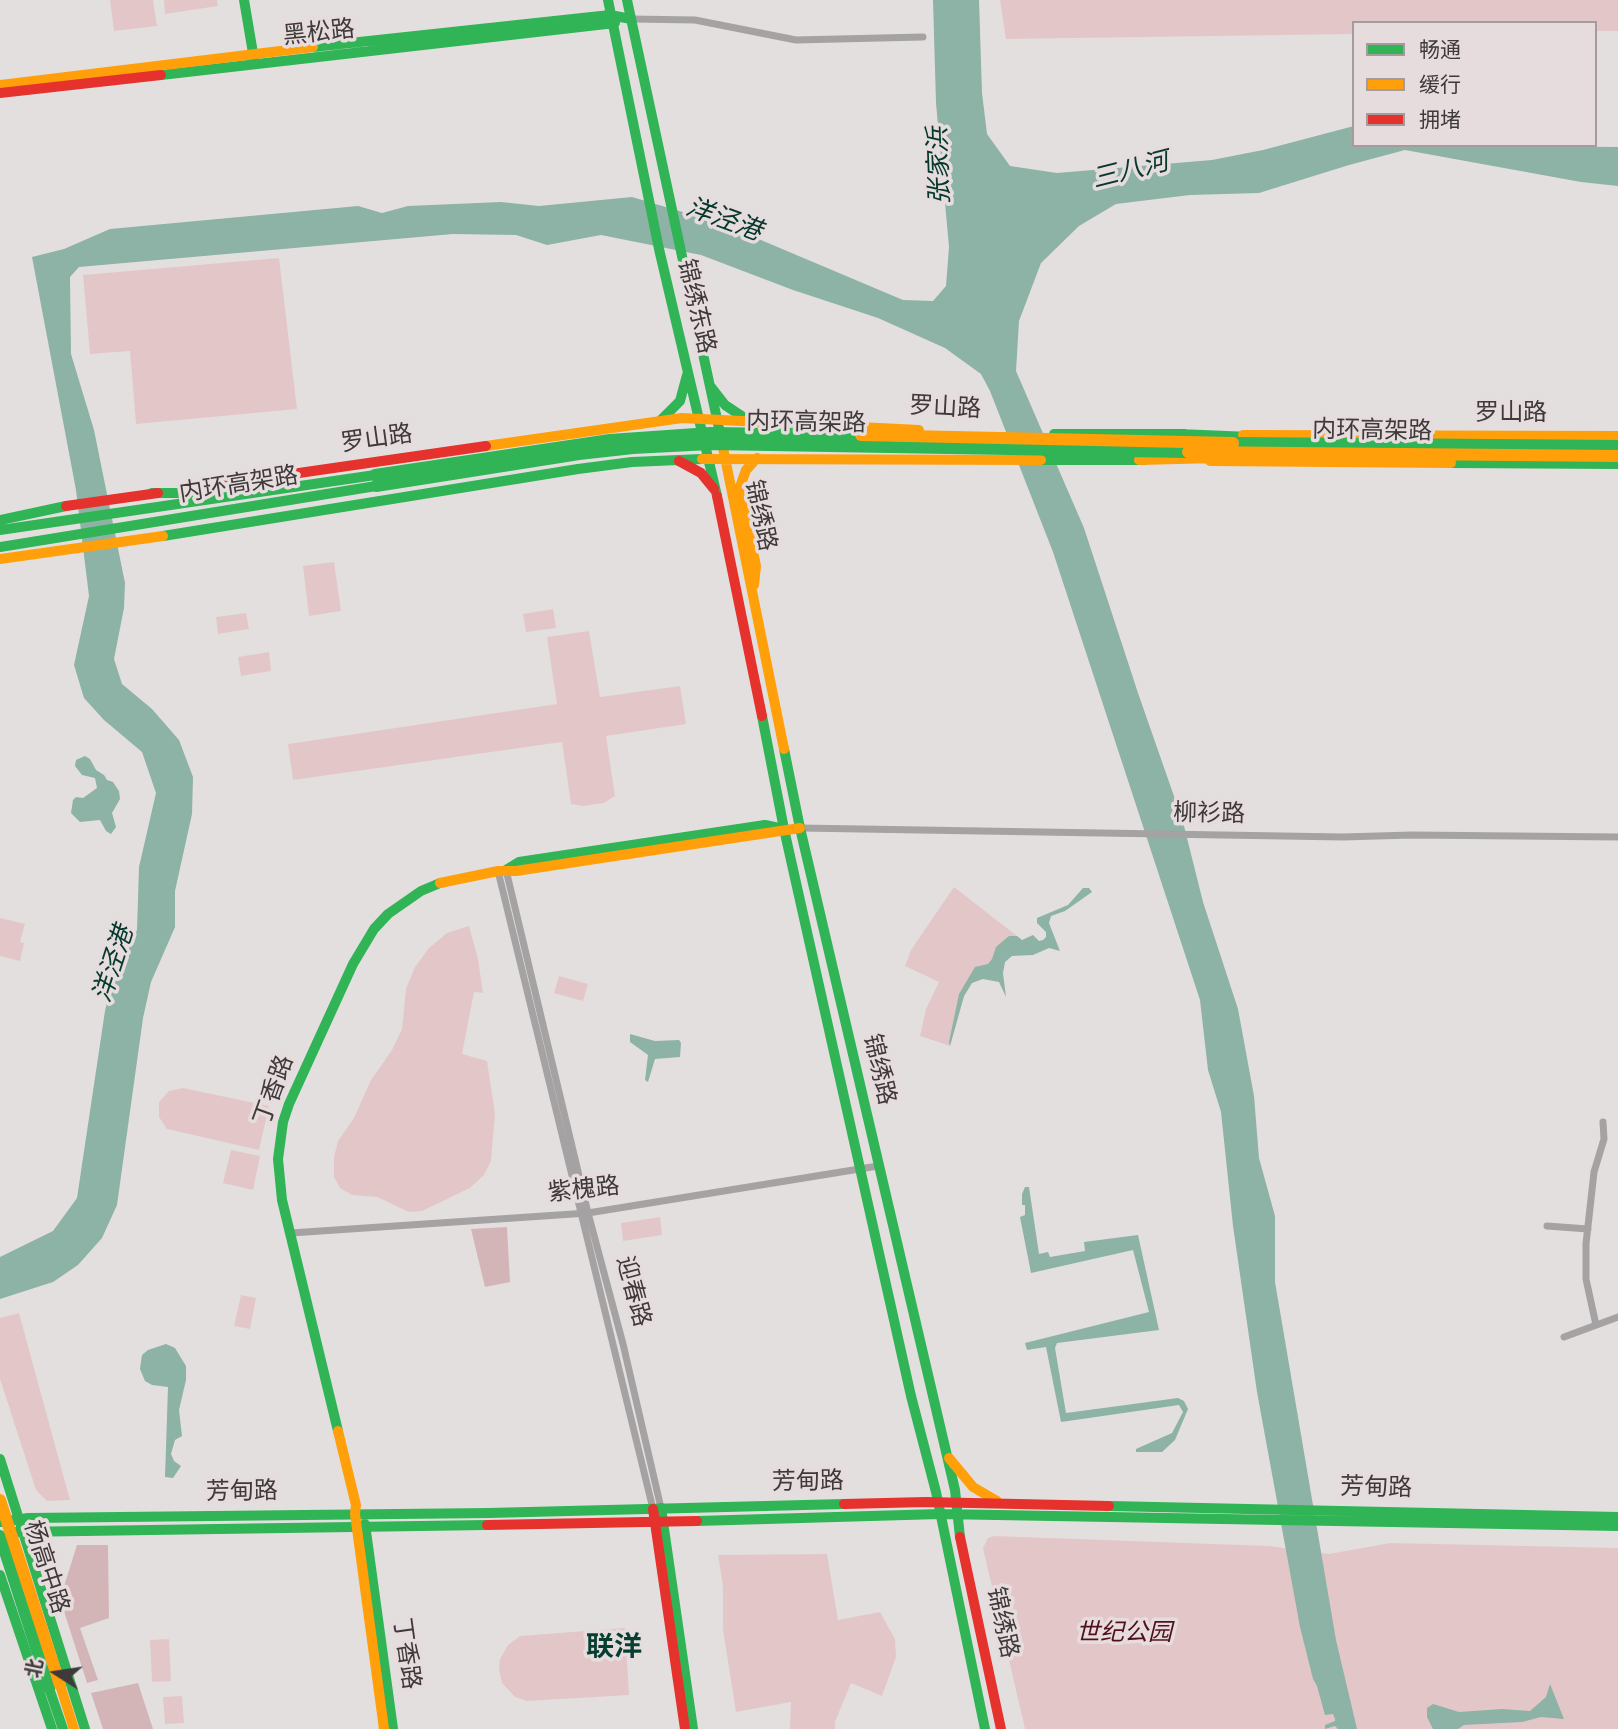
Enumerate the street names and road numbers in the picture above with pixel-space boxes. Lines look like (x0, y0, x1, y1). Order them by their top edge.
street label: 黑松路 (282, 17, 356, 53)
street label: 锦绣东路 (669, 257, 719, 357)
street label: 罗山路 (908, 394, 982, 426)
street label: 罗山路 (1475, 401, 1547, 429)
street label: 内环高架路 (746, 410, 866, 440)
street label: 内环高架路 (1312, 418, 1432, 448)
street label: 罗山路 (339, 422, 415, 460)
street label: 内环高架路 (177, 463, 301, 511)
street label: 锦绣路 (736, 478, 780, 554)
street label: 柳衫路 (1173, 801, 1245, 831)
street label: 锦绣路 (855, 1032, 899, 1108)
street label: 丁香路 (250, 1052, 302, 1130)
street label: 紫槐路 (547, 1174, 621, 1210)
street label: 迎春路 (608, 1253, 654, 1331)
street label: 芳甸路 (772, 1469, 844, 1499)
street label: 芳甸路 (1340, 1475, 1412, 1505)
street label: 芳甸路 (206, 1479, 278, 1509)
street label: 杨高中路 (15, 1518, 73, 1618)
street label: 锦绣路 (978, 1585, 1022, 1661)
street label: 丁香路 (385, 1616, 423, 1692)

